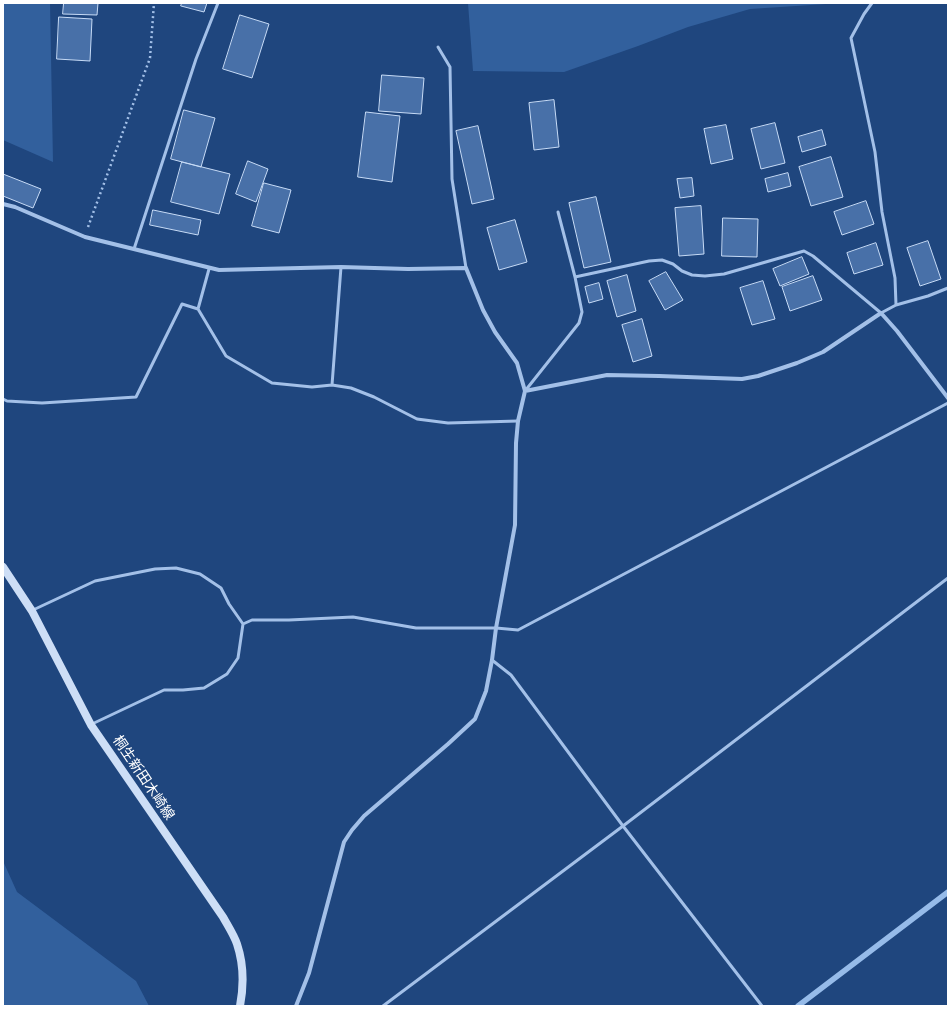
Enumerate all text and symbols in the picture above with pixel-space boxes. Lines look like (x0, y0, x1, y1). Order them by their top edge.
street label: 桐生新田木崎線 (109, 733, 177, 823)

